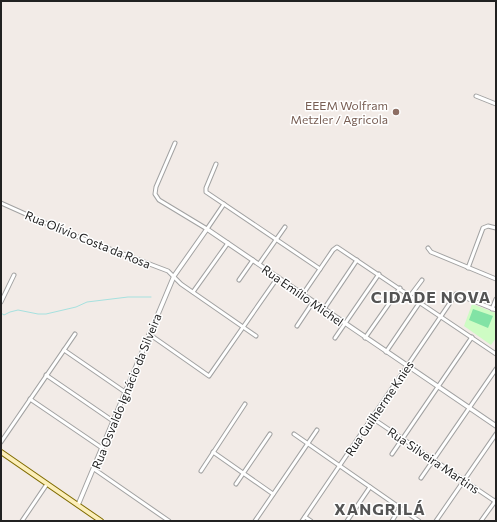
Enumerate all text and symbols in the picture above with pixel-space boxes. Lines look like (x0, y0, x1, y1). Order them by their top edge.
place label: EEEM Wolfram Metzler / Agricola (290, 98, 388, 126)
marker: EEEM Wolfram Metzler / Agricola (391, 107, 401, 117)
street label: Rua Olívio Costa da Rosa (23, 207, 153, 271)
street label: Rua Emílio Michel (260, 262, 346, 328)
district label: CIDADE NOVA (371, 287, 491, 306)
street label: Rua Osvaldo Ignácio da Silveira (88, 311, 164, 471)
street label: Rua Guilherme Knies (342, 358, 416, 458)
street label: Rua Silveira Martins (385, 424, 483, 496)
district label: XANGRILÁ (334, 499, 426, 518)

